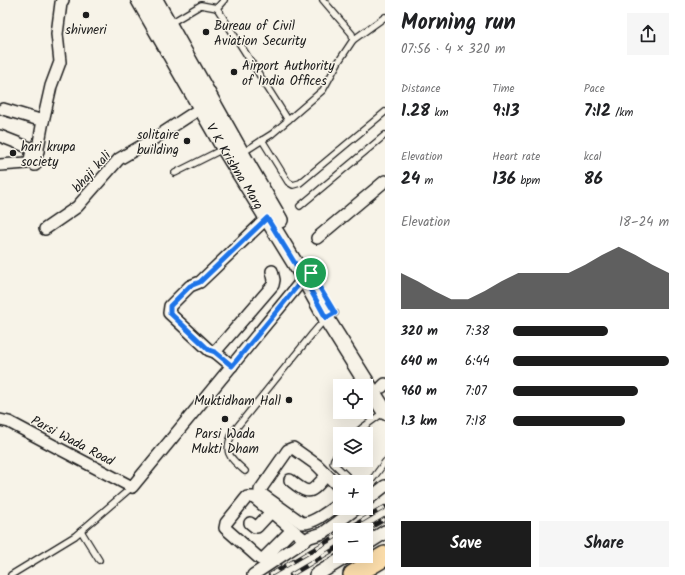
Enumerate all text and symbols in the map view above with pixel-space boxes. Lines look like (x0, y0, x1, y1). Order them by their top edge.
text: Morning run (401, 6, 516, 41)
marker: shivneri (81, 10, 91, 20)
button: share (627, 13, 669, 55)
place label: Bureau of Civil Aviation Security (214, 16, 307, 52)
place label: shivneri (65, 20, 108, 41)
marker: Bureau of Civil Aviation Security (201, 27, 211, 37)
text: 07:56 · 4 × 320 m (401, 39, 505, 60)
place label: Airport Authority of India Offices (242, 56, 335, 92)
marker: Airport Authority of India Offices (229, 67, 239, 77)
text: Distance (401, 80, 441, 98)
text: Time (492, 80, 515, 98)
text: Pace (584, 80, 605, 98)
text: 1.28 (401, 98, 430, 125)
text: 9:13 (492, 98, 520, 125)
text: 7:12 (584, 98, 611, 125)
text: km (430, 104, 448, 122)
text: /km (611, 104, 633, 122)
street label: V K Krishna Marg (200, 120, 268, 214)
place label: solitaire building (137, 125, 179, 161)
marker: solitaire building (182, 136, 192, 146)
place label: hari krupa society (21, 137, 76, 173)
street label: bhaji kali (68, 146, 117, 198)
marker: hari krupa society (8, 148, 18, 158)
text: Elevation (401, 148, 443, 166)
text: Heart rate (492, 148, 540, 166)
text: kcal (584, 148, 602, 166)
text: 24 (401, 166, 420, 193)
text: 136 (492, 166, 516, 193)
text: 86 (584, 166, 603, 193)
text: m (420, 172, 433, 190)
text: bpm (516, 172, 540, 190)
text: Elevation (401, 212, 450, 233)
text: 18–24 m (619, 212, 669, 233)
pin (294, 256, 328, 290)
icon: arrive (300, 262, 322, 284)
text: 320 m (401, 321, 438, 342)
text: 7:38 (465, 321, 489, 342)
text: 640 m (401, 351, 437, 372)
text: 6:44 (465, 351, 490, 372)
map controls (333, 379, 373, 563)
button: locate (333, 379, 373, 419)
text: 960 m (401, 381, 437, 402)
text: 7:07 (465, 381, 487, 402)
place label: Muktidham Hall (194, 391, 281, 412)
marker: Muktidham Hall (284, 395, 294, 405)
street label: Parsi Wada Road (27, 411, 118, 472)
text: 1.3 km (401, 411, 437, 432)
text: 7:18 (465, 411, 486, 432)
marker: Parsi Wada Mukti Dham (220, 414, 230, 424)
place label: Parsi Wada Mukti Dham (191, 424, 259, 460)
button: layers (333, 427, 373, 467)
button: + (333, 475, 373, 515)
button: Save (401, 521, 531, 567)
button: Share (539, 521, 669, 567)
button: − (333, 523, 373, 563)

